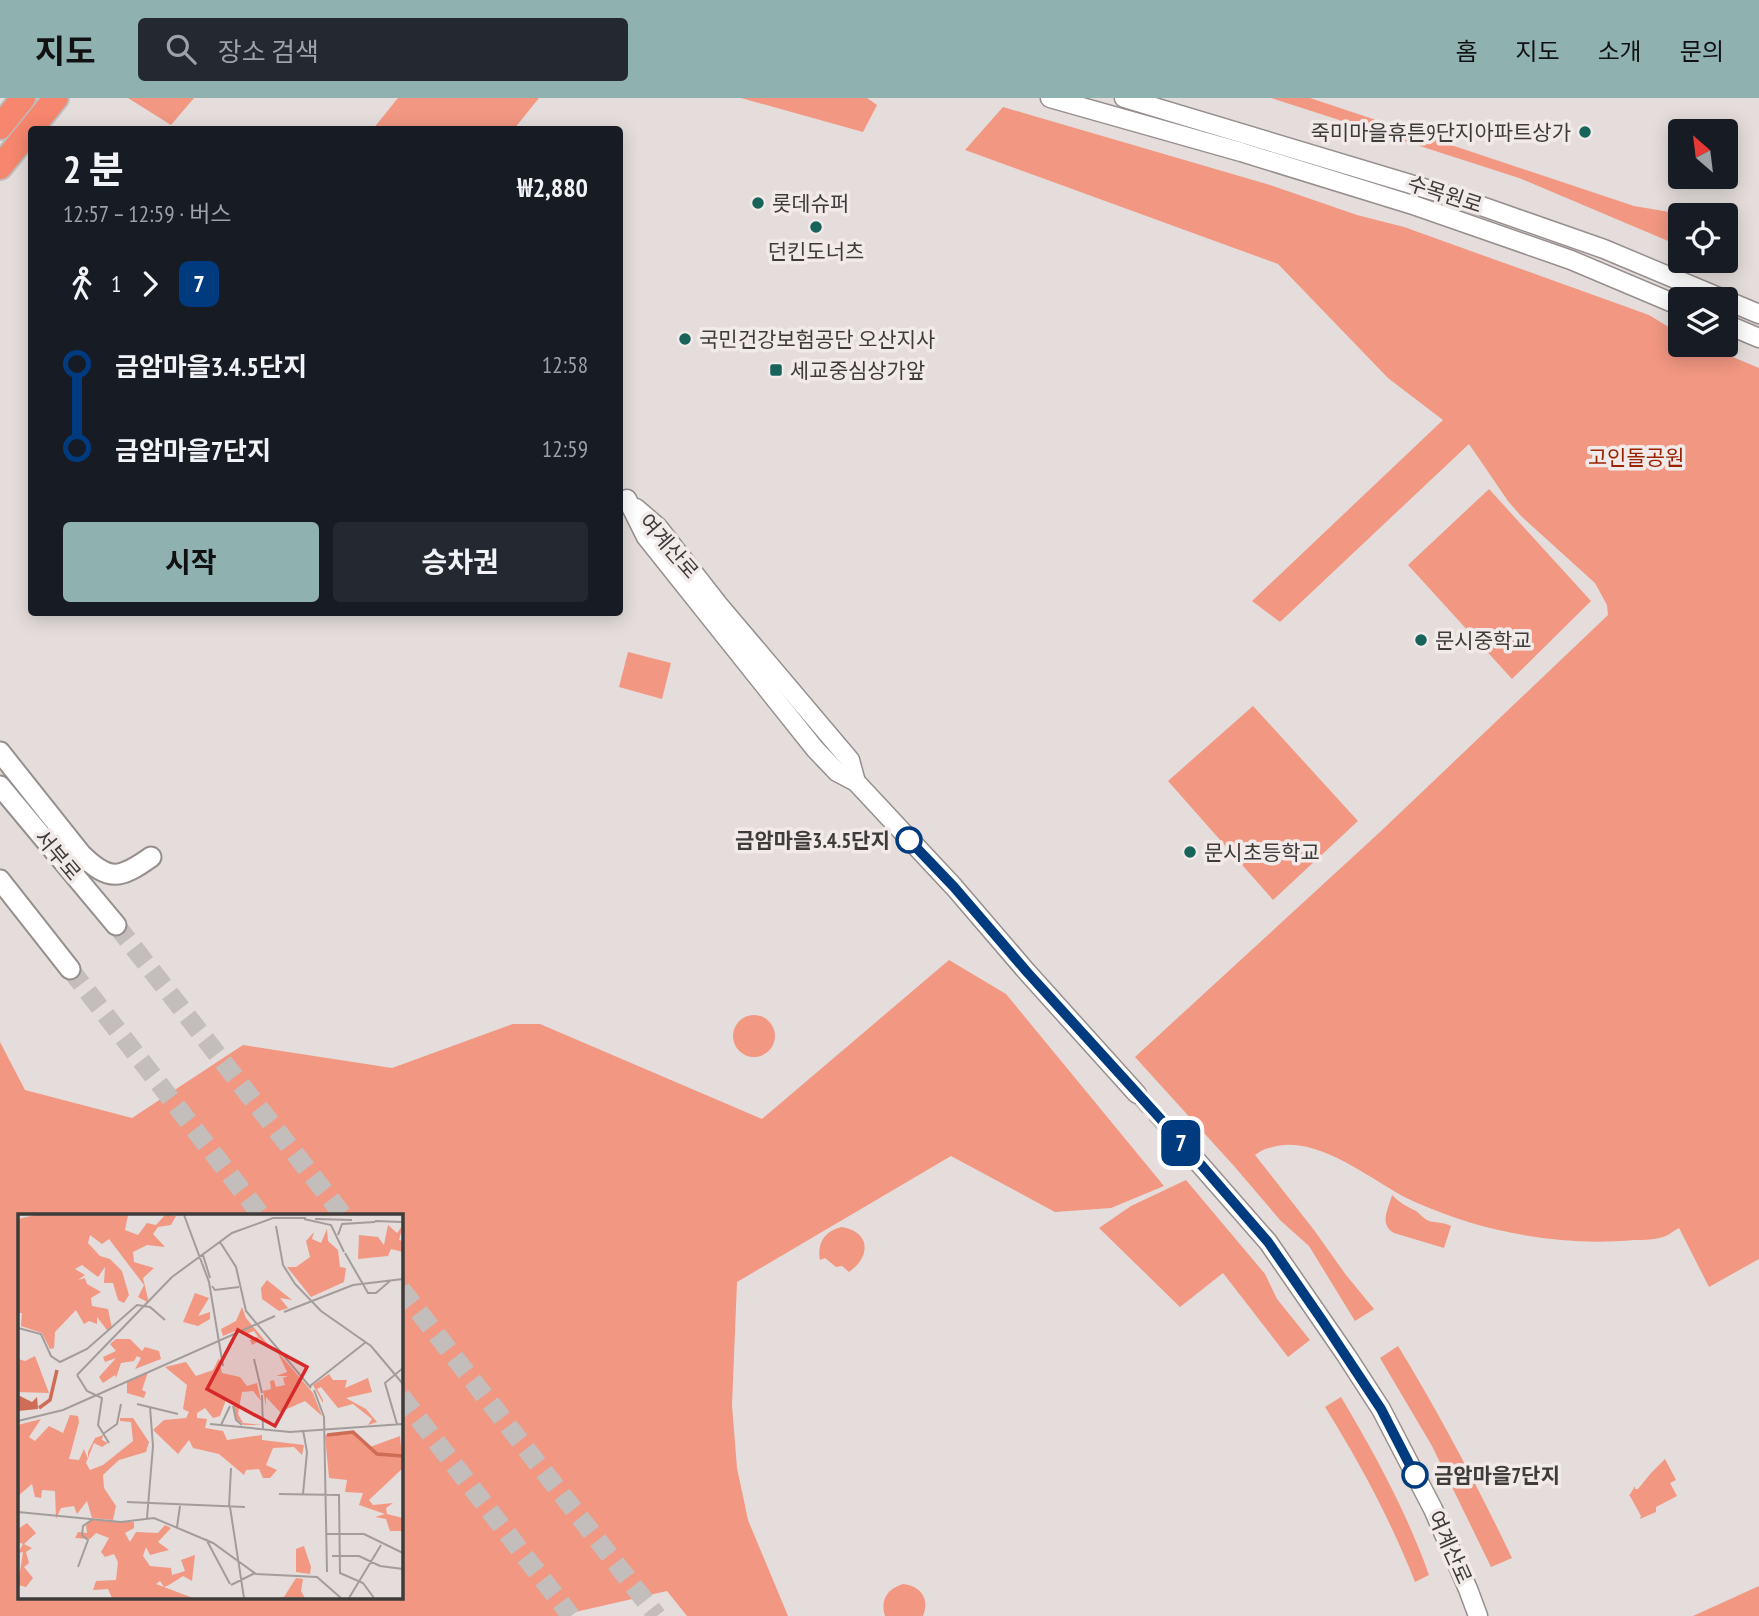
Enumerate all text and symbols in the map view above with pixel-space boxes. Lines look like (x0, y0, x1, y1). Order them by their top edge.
search box (138, 18, 628, 81)
text: 지도 (35, 29, 96, 72)
icon: search (162, 30, 200, 68)
text: 장소 검색 (218, 35, 319, 68)
text: 홈 (1455, 36, 1477, 67)
text: 지도 (1515, 36, 1560, 67)
text: 소개 (1598, 36, 1642, 67)
text: 문의 (1680, 36, 1724, 67)
place label: 죽미마을휴튼9단지아파트상가 (1310, 119, 1571, 146)
north arrow (1668, 119, 1738, 189)
map controls (1668, 119, 1738, 357)
marker: 죽미마을휴튼9단지아파트상가 (1577, 124, 1593, 140)
text: 2 분 (63, 144, 124, 193)
street label: 수목원로 (1404, 169, 1486, 219)
text: ₩2,880 (517, 171, 588, 204)
place label: 롯데슈퍼 (772, 190, 849, 217)
marker: 롯데슈퍼 (750, 195, 766, 211)
text: 12:57 – 12:59 · 버스 (63, 199, 231, 228)
button: locate (1668, 203, 1738, 273)
marker: 던킨도너츠 (808, 219, 824, 235)
place label: 던킨도너츠 (768, 238, 864, 265)
icon: walk (63, 265, 101, 303)
icon: forward (131, 265, 169, 303)
text: 7 (193, 268, 205, 299)
text: 1 (111, 269, 121, 298)
button: layers (1668, 287, 1738, 357)
place label: 국민건강보험공단 오산지사 (699, 326, 935, 353)
marker: 국민건강보험공단 오산지사 (677, 331, 693, 347)
text: 금암마을3.4.5단지 (115, 350, 307, 383)
text: 12:58 (542, 350, 588, 379)
place label: 세교중심상가앞 (790, 357, 925, 384)
marker: 세교중심상가앞 (768, 362, 784, 378)
text: 금암마을7단지 (115, 434, 271, 467)
text: 12:59 (542, 434, 588, 463)
park label: 고인돌공원 (1588, 444, 1684, 471)
street label: 여계산로 (633, 508, 705, 584)
button: 시작 (63, 522, 319, 602)
button: 승차권 (333, 522, 588, 602)
place label: 문시중학교 (1435, 627, 1532, 654)
marker: 문시중학교 (1413, 632, 1429, 648)
street label: 서부로 (29, 824, 87, 886)
place label: 금암마을3.4.5단지 (735, 827, 890, 854)
marker: 금암마을3.4.5단지 (896, 827, 922, 853)
place label: 문시초등학교 (1204, 839, 1320, 866)
marker: 문시초등학교 (1182, 844, 1198, 860)
line badge: 7 (1158, 1120, 1204, 1166)
text: 7 (1175, 1127, 1187, 1158)
inset map (18, 1214, 402, 1598)
marker: 금암마을7단지 (1402, 1462, 1428, 1488)
place label: 금암마을7단지 (1434, 1462, 1560, 1489)
street label: 여계산로 (1422, 1506, 1478, 1588)

